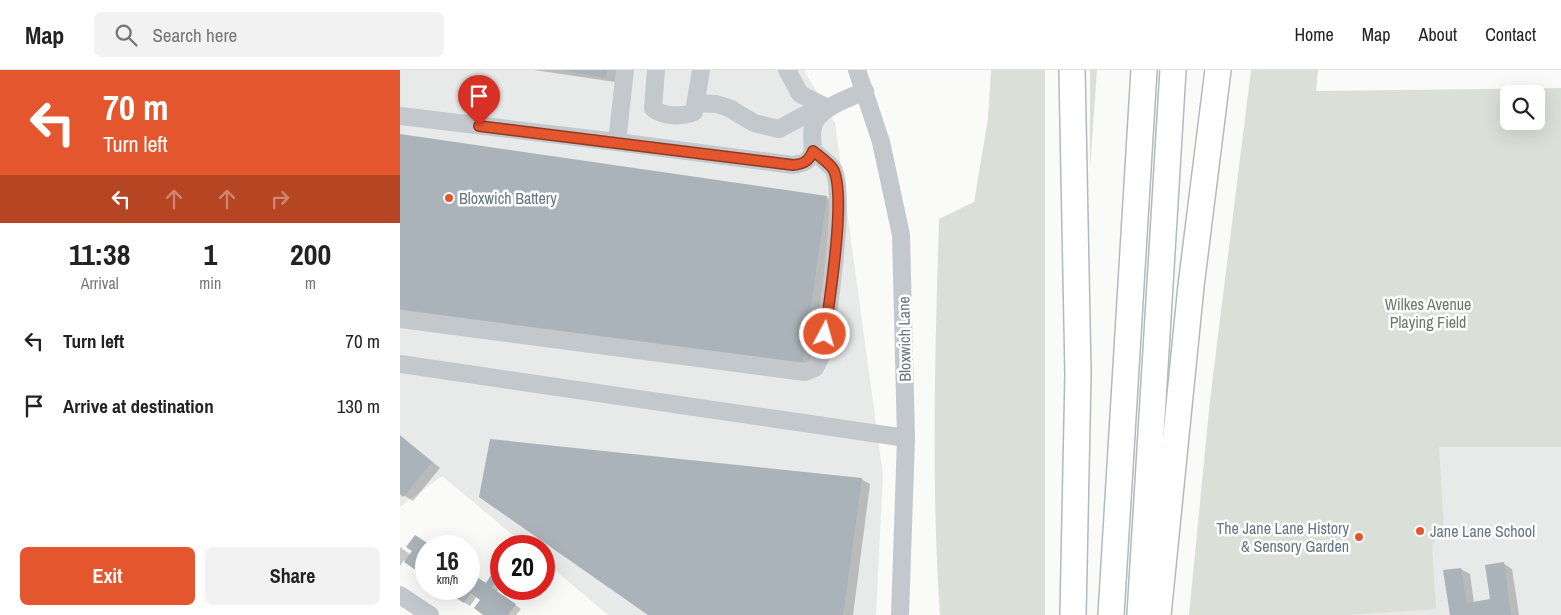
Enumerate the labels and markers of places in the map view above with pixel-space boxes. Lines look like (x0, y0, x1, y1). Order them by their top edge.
pin (458, 75, 500, 126)
place label: Bloxwich Battery (459, 187, 557, 209)
marker: Bloxwich Battery (443, 192, 455, 204)
place label: The Jane Lane History & Sensory Garden (1216, 517, 1349, 557)
place label: Jane Lane School (1430, 520, 1535, 542)
marker: Jane Lane School (1414, 525, 1426, 537)
marker: The Jane Lane History & Sensory Garden (1353, 531, 1365, 543)

